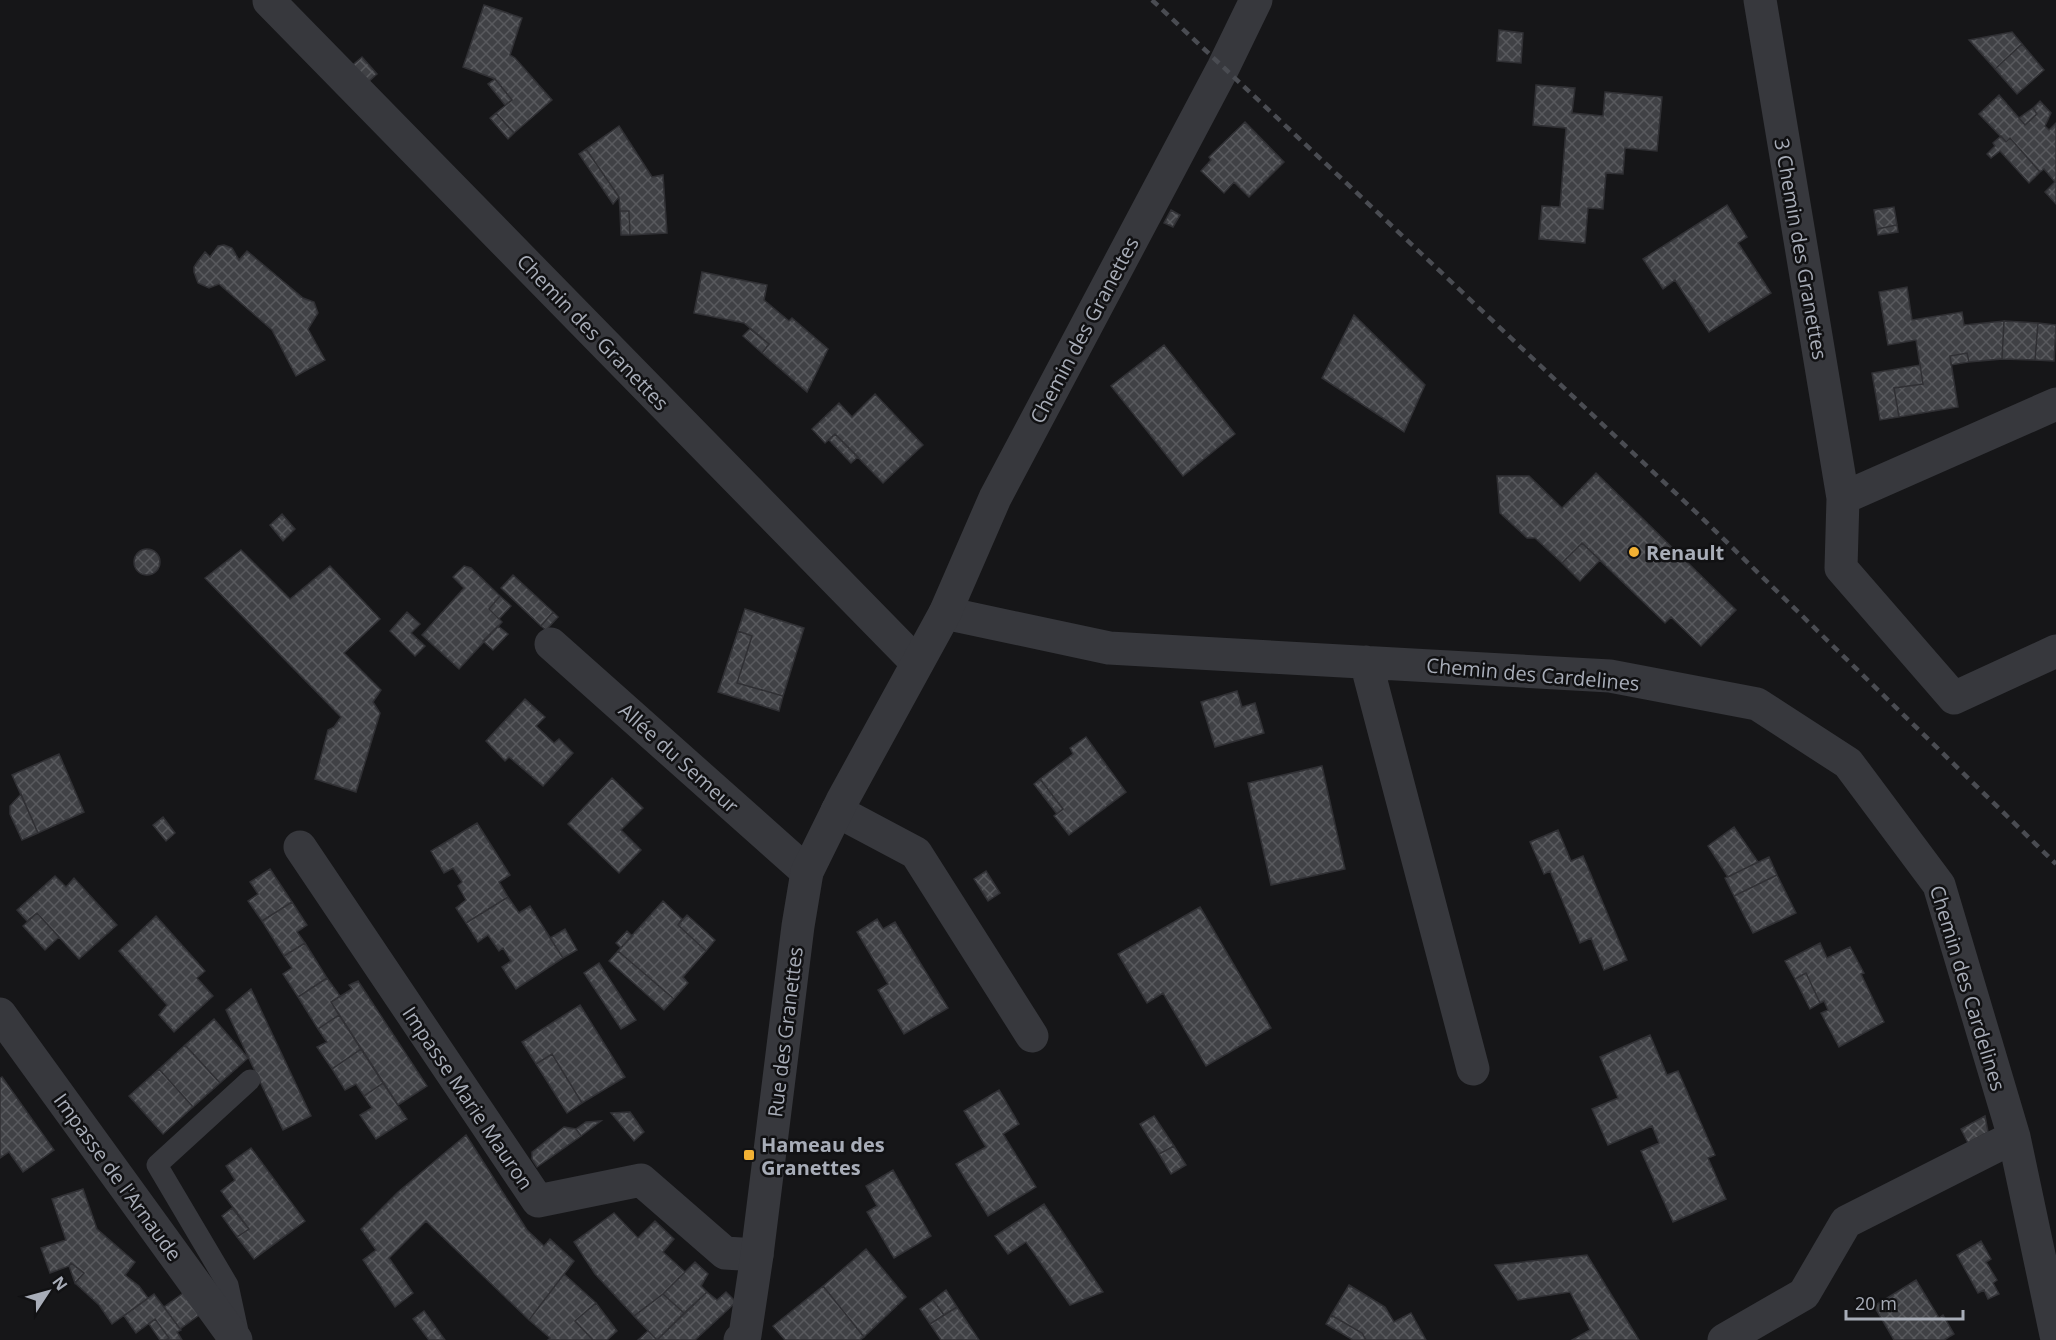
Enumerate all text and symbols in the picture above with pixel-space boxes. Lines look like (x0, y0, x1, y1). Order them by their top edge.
street label: 3 Chemin des Granettes (1768, 136, 1834, 362)
street label: Chemin des Granettes (1023, 232, 1145, 428)
street label: Chemin des Granettes (511, 248, 675, 416)
place label: Renault (1646, 539, 1724, 566)
marker: Renault (1627, 545, 1641, 559)
street label: Chemin des Cardelines (1425, 651, 1641, 697)
street label: Allée du Semeur (613, 697, 745, 819)
street label: Chemin des Cardelines (1924, 882, 2012, 1094)
street label: Rue des Granettes (761, 945, 809, 1119)
street label: Impasse Marie Mauron (397, 1001, 539, 1195)
street label: Impasse de l'Arnaude (48, 1088, 188, 1266)
place label: Hameau des Granettes (761, 1131, 885, 1181)
marker: Hameau des Granettes (742, 1148, 756, 1162)
north arrow (18, 1262, 78, 1322)
text: N (47, 1271, 73, 1295)
scale bar (1846, 1283, 1963, 1321)
text: 20 m (1855, 1291, 1897, 1315)

